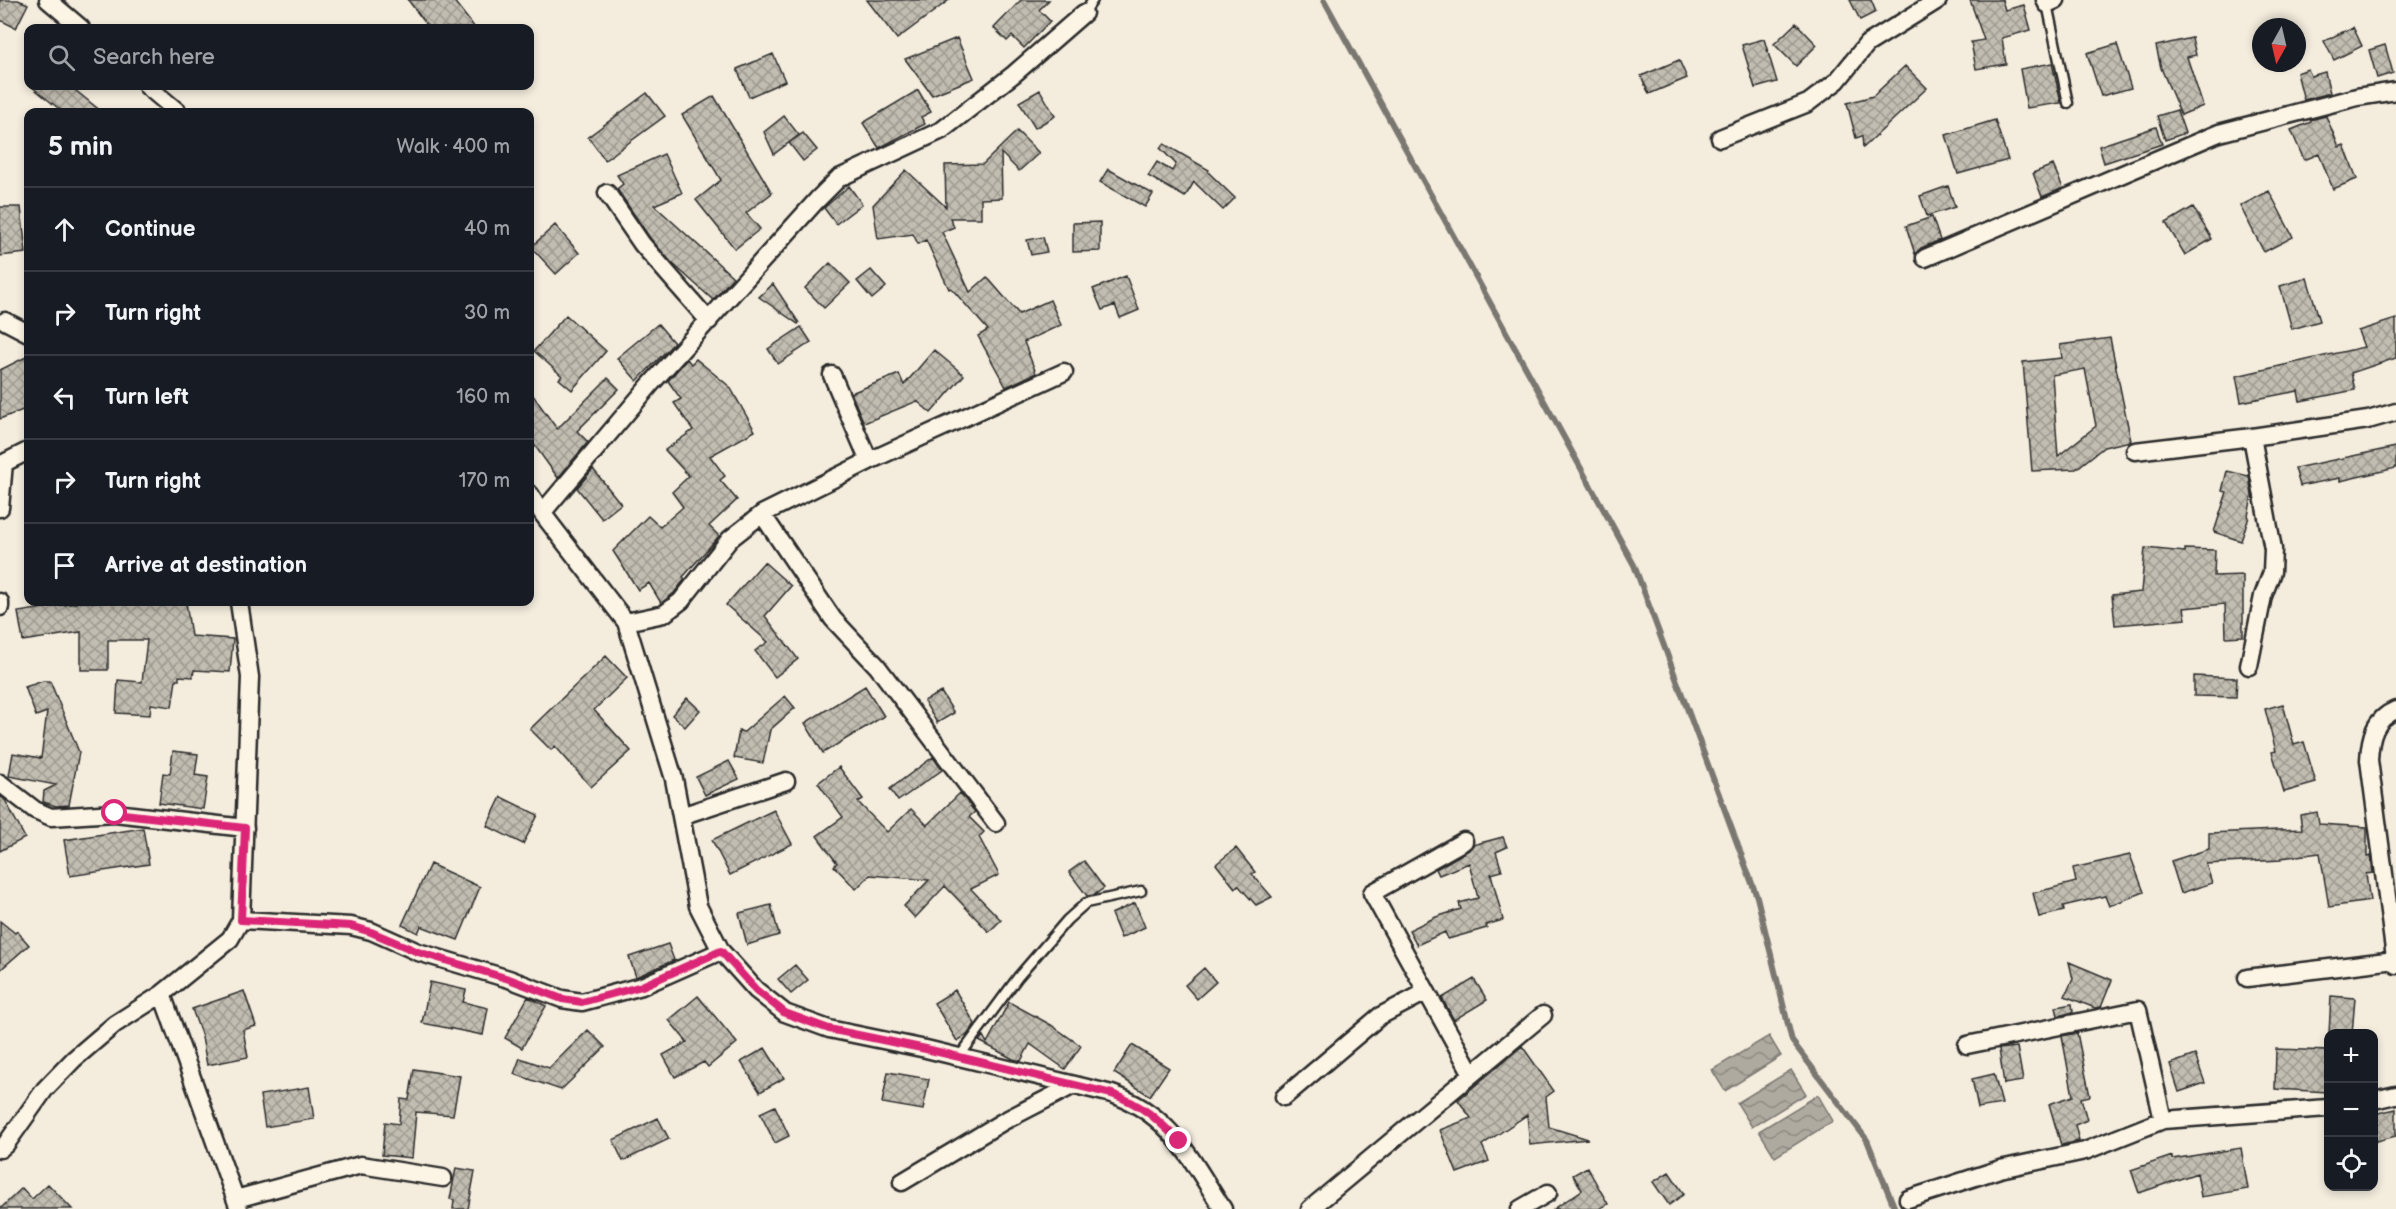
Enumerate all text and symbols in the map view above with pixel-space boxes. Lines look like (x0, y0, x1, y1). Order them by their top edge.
north arrow (2252, 18, 2306, 72)
search box (24, 24, 534, 90)
icon: search (45, 41, 78, 74)
text: Search here (93, 44, 215, 71)
text: 5 min (48, 132, 113, 163)
text: Walk · 400 m (397, 135, 510, 159)
icon: ahead (48, 213, 81, 246)
text: Continue (105, 216, 195, 243)
text: 40 m (464, 217, 510, 241)
icon: right (48, 297, 81, 330)
text: Turn right (105, 300, 201, 327)
text: 30 m (464, 301, 510, 325)
icon: left (48, 381, 81, 414)
text: Turn left (105, 384, 189, 411)
text: 160 m (456, 385, 510, 409)
icon: right (48, 465, 81, 498)
text: Turn right (105, 468, 201, 495)
text: 170 m (459, 469, 510, 493)
icon: arrive (48, 549, 81, 582)
text: Arrive at destination (105, 552, 307, 579)
route start (101, 799, 127, 825)
map controls (2324, 1029, 2378, 1191)
button: + (2324, 1029, 2378, 1083)
button: − (2324, 1083, 2378, 1137)
route end (1165, 1127, 1191, 1153)
button: locate (2324, 1137, 2378, 1191)

